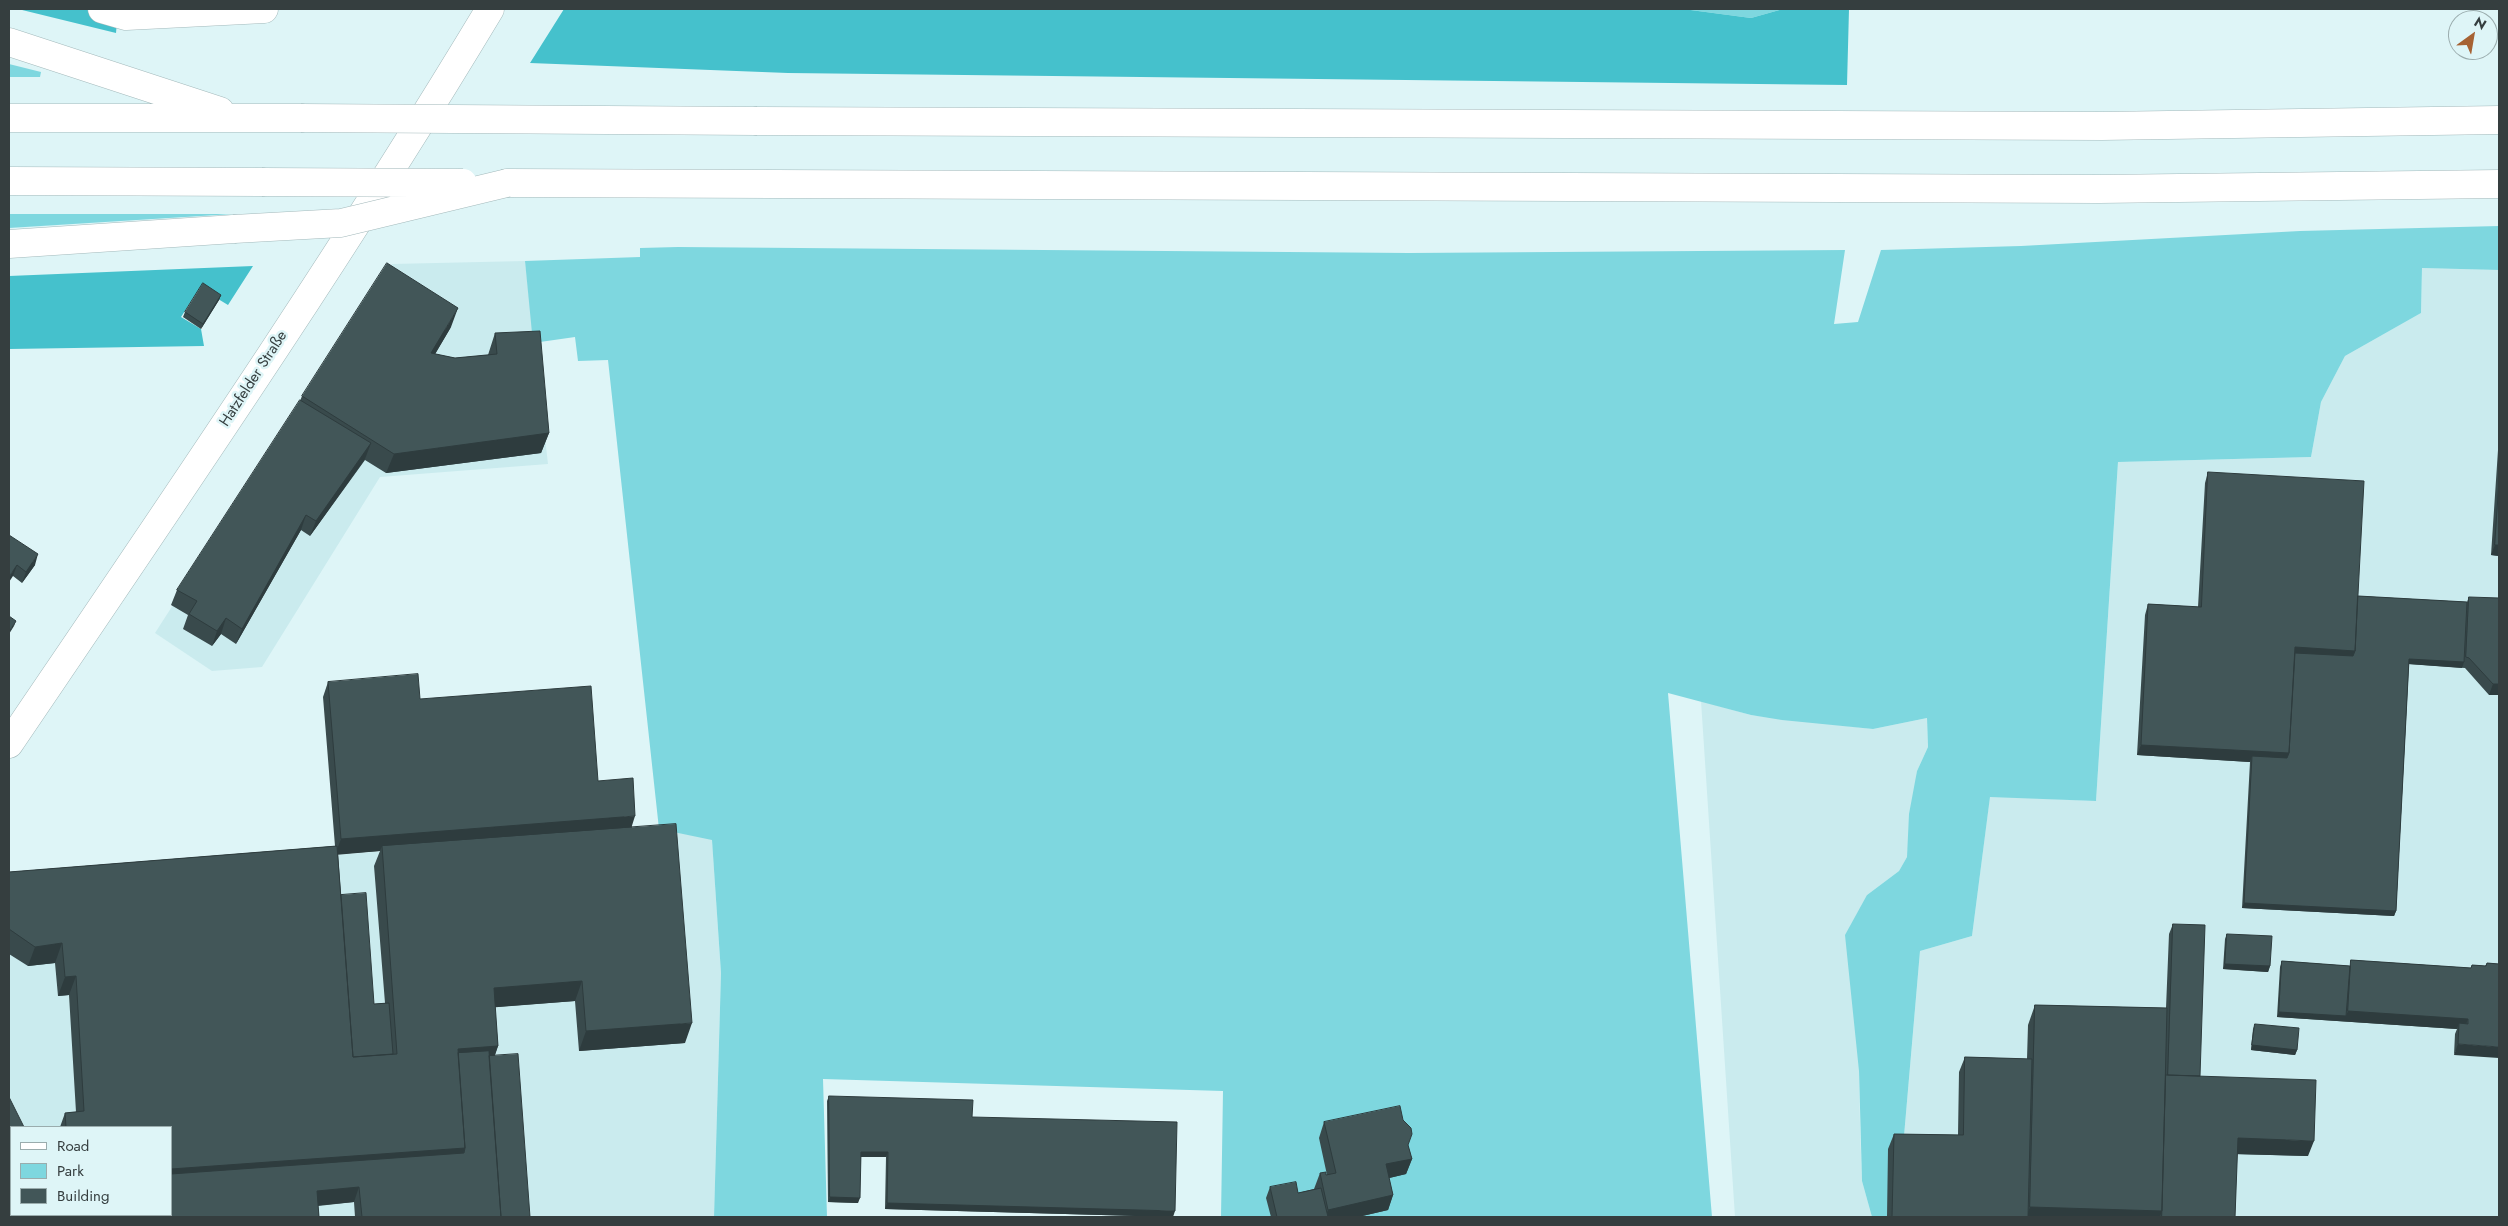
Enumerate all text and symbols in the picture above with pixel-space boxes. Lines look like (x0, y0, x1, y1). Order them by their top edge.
north arrow (2448, 10, 2498, 60)
text: N (2470, 12, 2490, 35)
street label: Hatzfelder Straße (216, 328, 292, 430)
legend (10, 1126, 172, 1216)
text: Road (57, 1135, 89, 1157)
text: Park (57, 1160, 84, 1182)
text: Building (57, 1185, 109, 1207)

